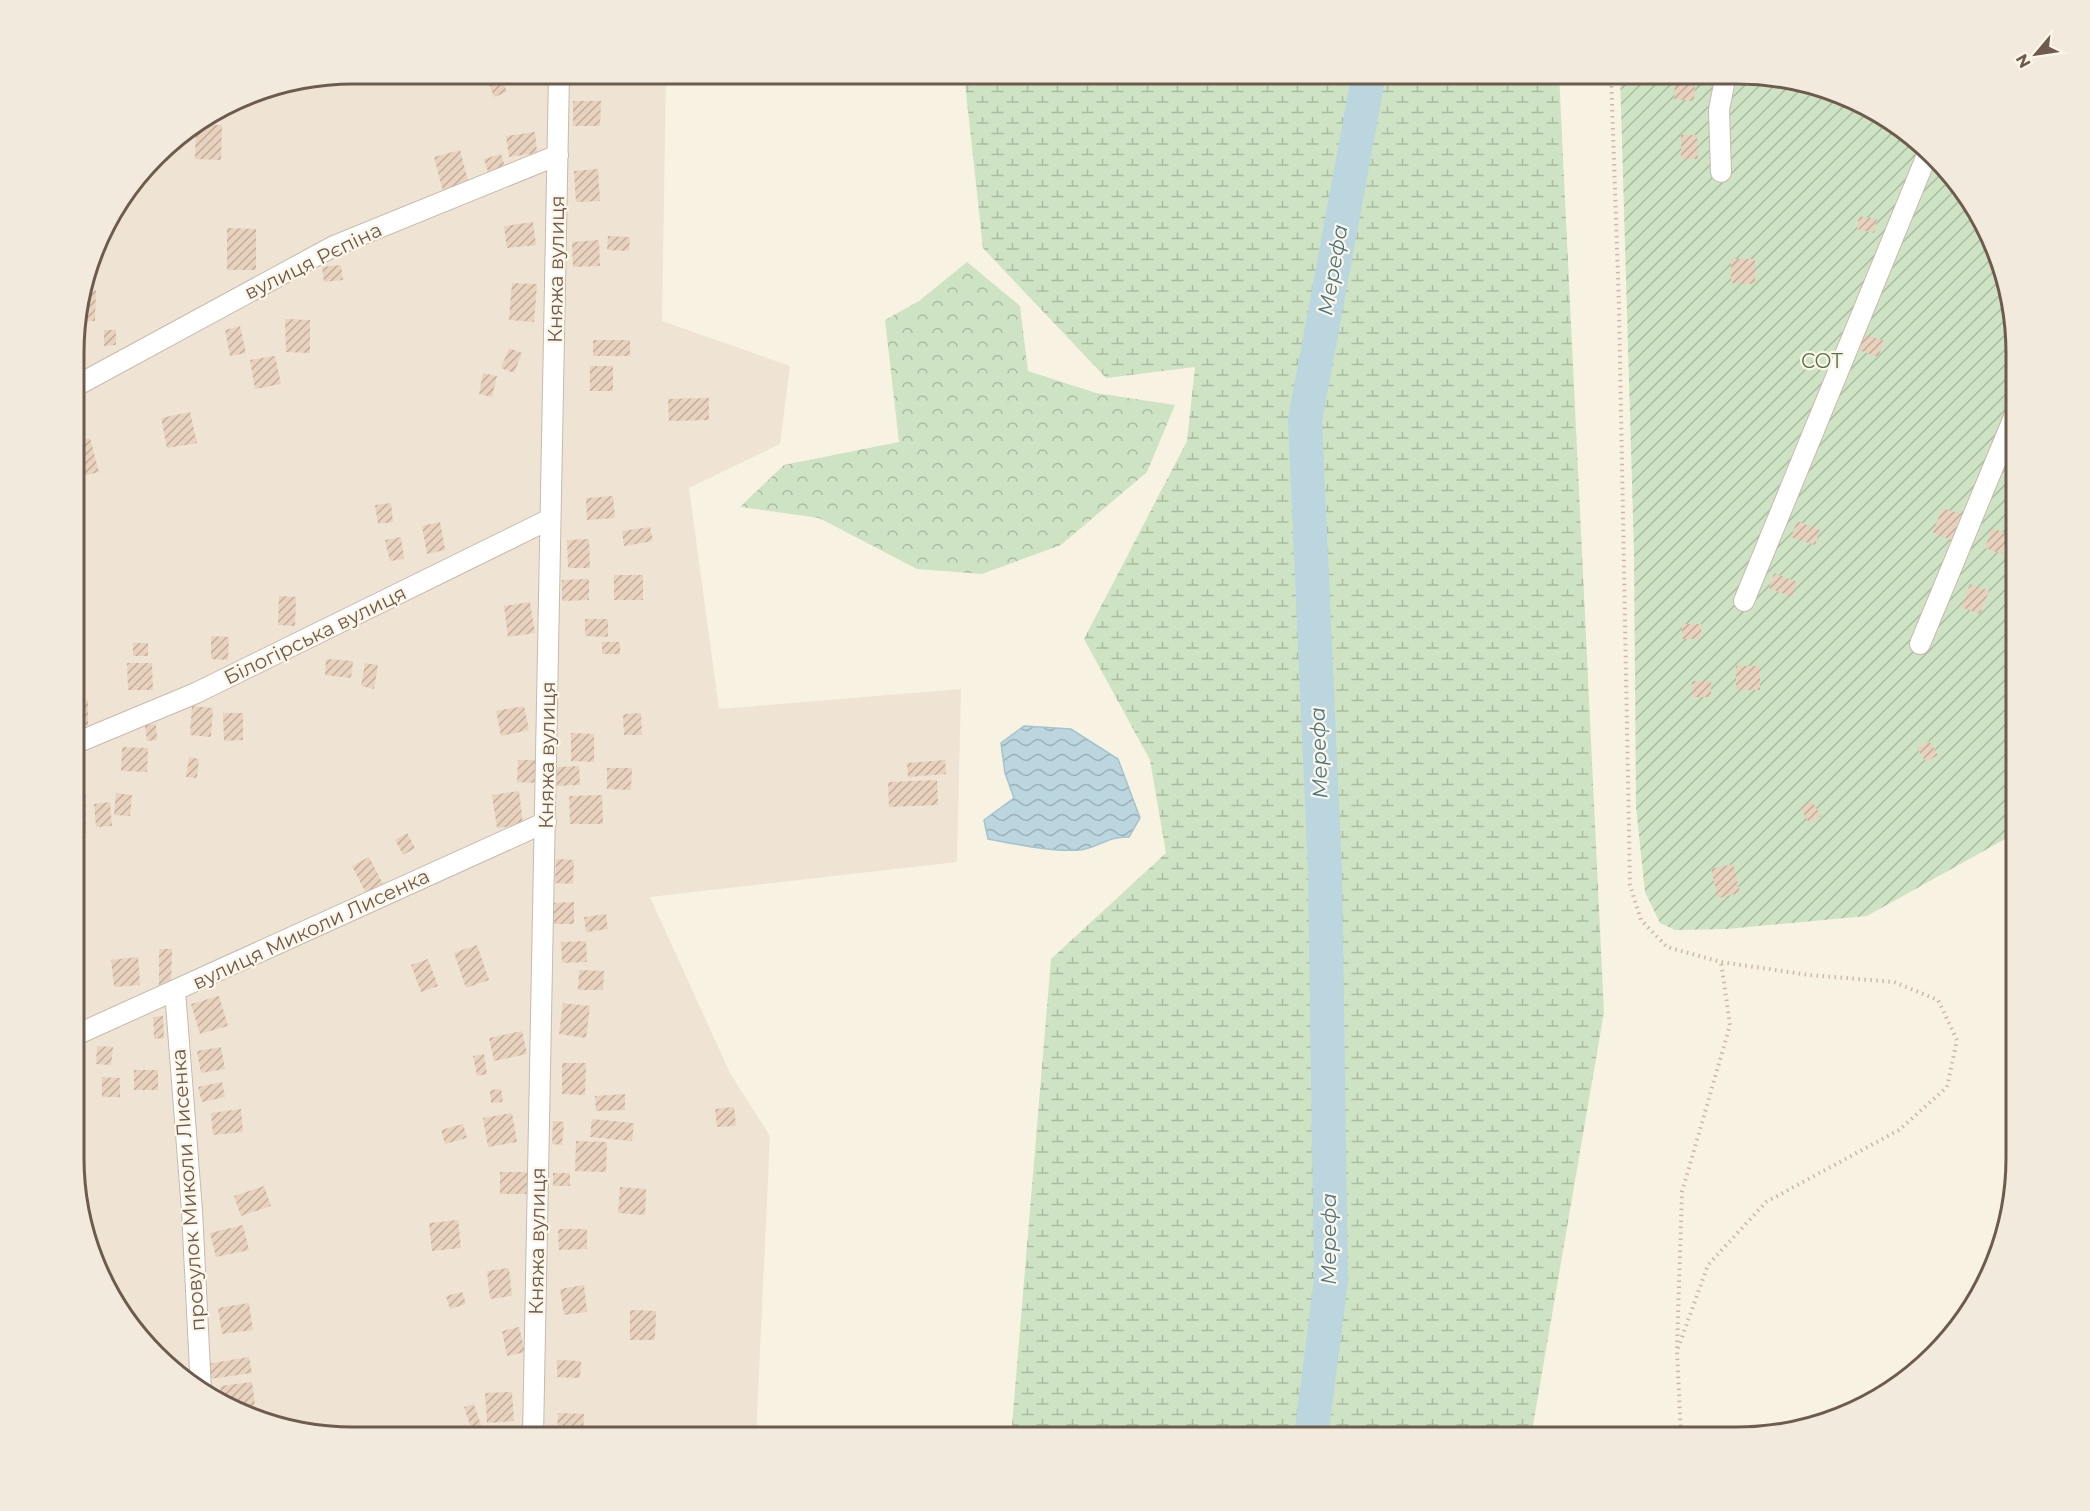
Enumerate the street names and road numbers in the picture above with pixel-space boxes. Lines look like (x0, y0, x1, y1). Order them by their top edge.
street label: Княжа вулиця (543, 195, 569, 343)
street label: вулиця Рєпіна (240, 217, 386, 305)
street label: Білогірська вулиця (220, 580, 410, 690)
street label: Княжа вулиця (534, 681, 560, 829)
street label: вулиця Миколи Лисенка (189, 864, 433, 994)
street label: провулок Миколи Лисенка (166, 1048, 210, 1332)
street label: Княжа вулиця (524, 1167, 550, 1315)

